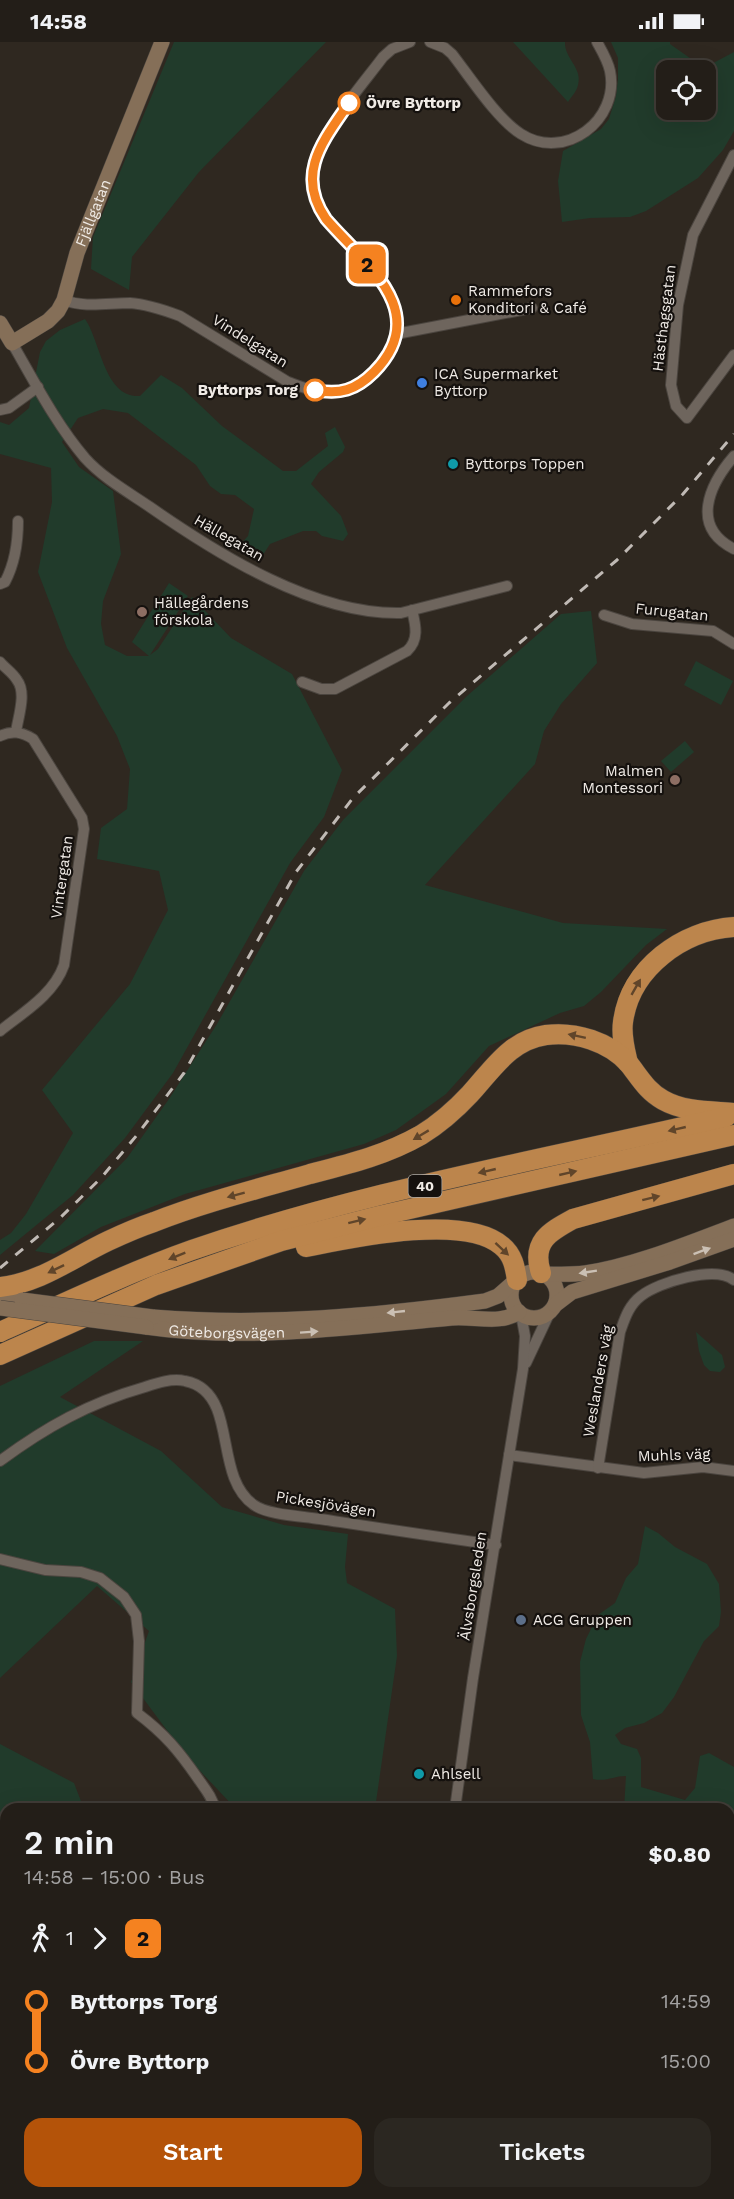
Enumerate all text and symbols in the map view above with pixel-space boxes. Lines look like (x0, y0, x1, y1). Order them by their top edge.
text: 14:58 (30, 9, 87, 34)
map controls (656, 60, 716, 120)
button: locate (656, 60, 716, 120)
marker: Övre Byttorp (338, 92, 360, 114)
place label: Övre Byttorp (366, 94, 461, 112)
street label: Fjällgatan (71, 177, 115, 249)
line badge: 2 (348, 244, 386, 284)
text: 2 (361, 252, 373, 277)
street label: Hästhagsgatan (649, 264, 679, 372)
place label: Rammefors Konditori & Café (468, 282, 587, 317)
marker: Rammefors Konditori & Café (449, 293, 463, 307)
street label: Vindelgatan (209, 311, 291, 371)
place label: ICA Supermarket Byttorp (434, 365, 559, 400)
marker: ICA Supermarket Byttorp (415, 376, 429, 390)
marker: Byttorps Torg (304, 379, 326, 401)
place label: Byttorps Torg (198, 381, 299, 399)
place label: Byttorps Toppen (465, 455, 584, 473)
marker: Byttorps Toppen (446, 457, 460, 471)
street label: Hällegatan (191, 511, 267, 565)
place label: Hällegårdens förskola (154, 594, 249, 629)
street label: Furugatan (635, 599, 709, 625)
marker: Hällegårdens förskola (135, 605, 149, 619)
place label: Malmen Montessori (582, 762, 663, 797)
marker: Malmen Montessori (668, 773, 682, 787)
street label: Vintergatan (47, 834, 77, 920)
one-way arrow (631, 978, 641, 995)
one-way arrow (568, 1031, 586, 1041)
one-way arrow (668, 1124, 686, 1134)
one-way arrow (413, 1129, 429, 1140)
one-way arrow (477, 1167, 496, 1177)
one-way arrow (558, 1167, 577, 1177)
road number: 40 (408, 1175, 442, 1197)
one-way arrow (227, 1190, 245, 1200)
one-way arrow (642, 1192, 661, 1202)
one-way arrow (348, 1216, 366, 1226)
one-way arrow (495, 1242, 510, 1256)
one-way arrow (693, 1245, 711, 1255)
one-way arrow (168, 1251, 186, 1261)
one-way arrow (48, 1264, 65, 1273)
one-way arrow (579, 1267, 598, 1276)
one-way arrow (386, 1307, 405, 1317)
street label: Göteborgsvägen (168, 1321, 285, 1342)
street label: Weslanders väg (579, 1324, 617, 1438)
one-way arrow (300, 1327, 319, 1337)
street label: Muhls väg (637, 1445, 711, 1465)
street label: Pickesjövägen (275, 1487, 377, 1521)
street label: Älvsborgsleden (455, 1530, 491, 1642)
place label: ACG Gruppen (533, 1611, 632, 1629)
marker: ACG Gruppen (514, 1613, 528, 1627)
place label: Ahlsell (431, 1765, 481, 1783)
marker: Ahlsell (412, 1767, 426, 1781)
text: 2 min (24, 1823, 115, 1862)
text: $0.80 (649, 1842, 711, 1867)
text: 14:58 – 15:00 · Bus (24, 1865, 205, 1889)
icon: walk (24, 1922, 57, 1955)
icon: forward (83, 1922, 116, 1955)
text: 1 (66, 1926, 74, 1950)
text: 2 (137, 1926, 149, 1951)
text: Byttorps Torg (70, 1989, 217, 2014)
text: 14:59 (661, 1989, 711, 2013)
text: Övre Byttorp (70, 2049, 209, 2074)
text: 15:00 (661, 2049, 711, 2073)
button: Start (24, 2118, 362, 2187)
button: Tickets (374, 2118, 711, 2187)

